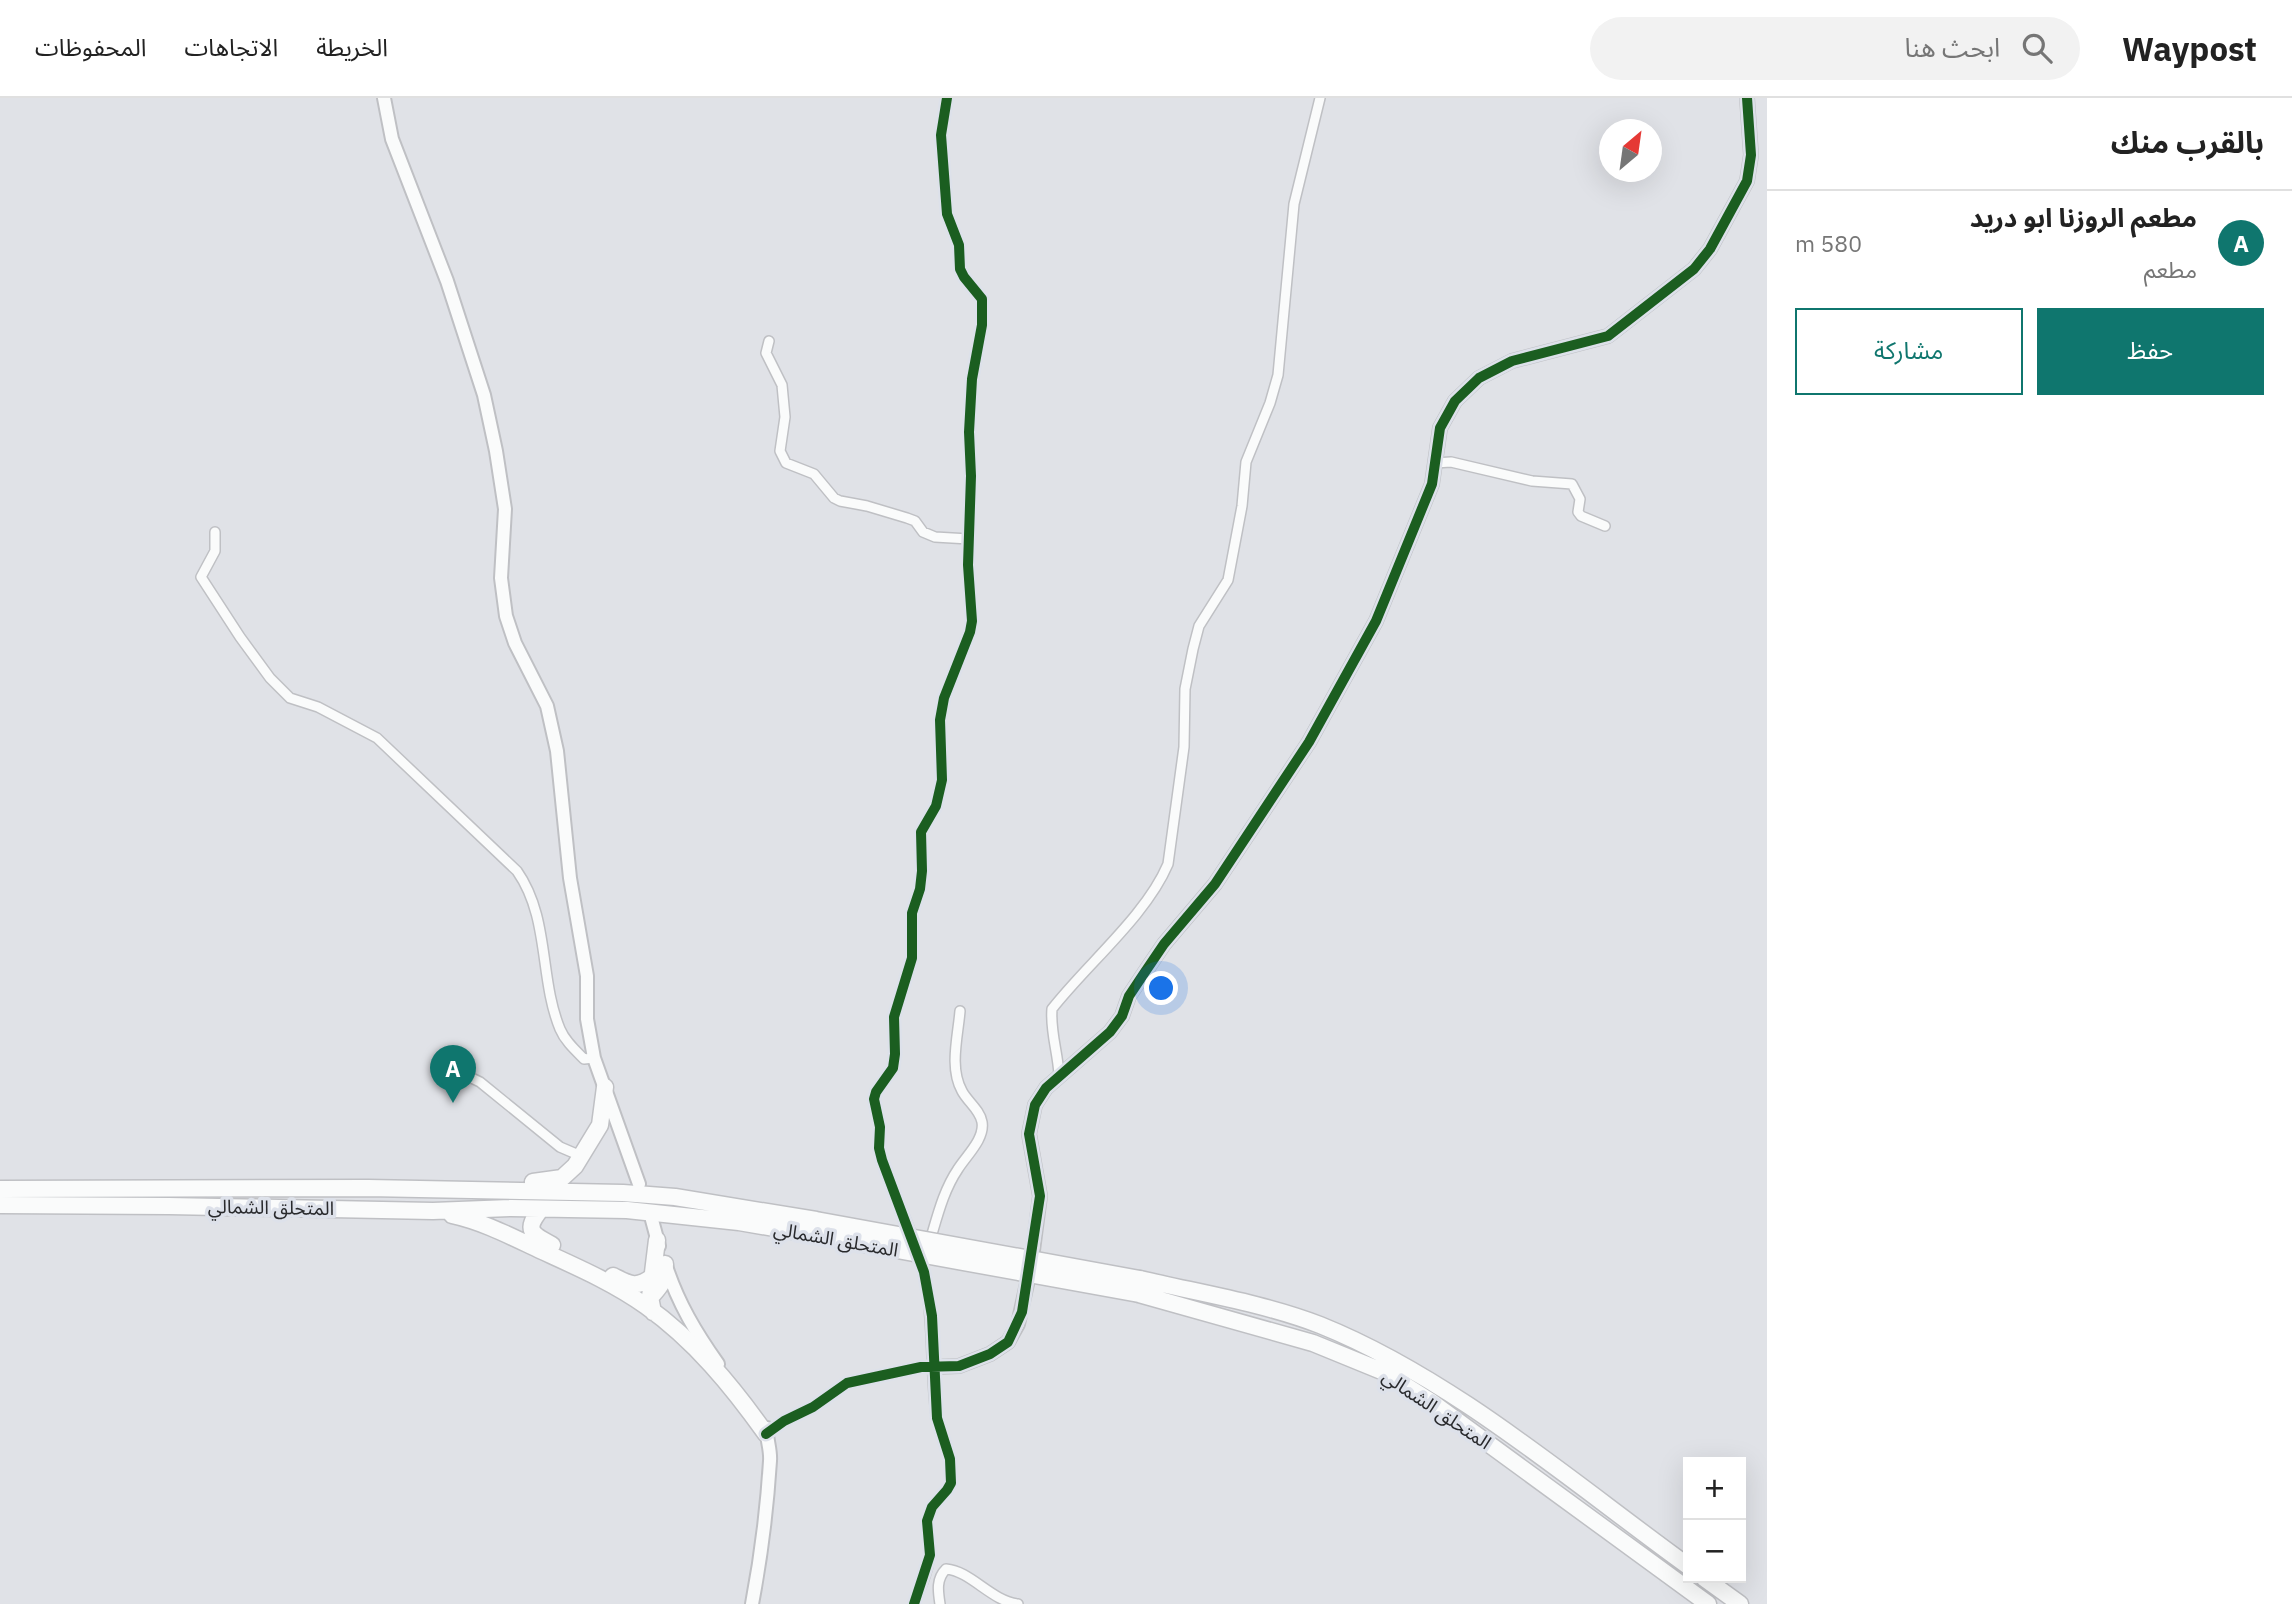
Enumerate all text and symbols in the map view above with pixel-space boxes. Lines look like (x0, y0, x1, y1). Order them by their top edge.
search box (1590, 17, 2080, 80)
text: Waypost (2122, 27, 2257, 70)
icon: search (2018, 29, 2056, 67)
text: ابحث هنا (1904, 30, 2000, 64)
text: المحفوظات (35, 31, 146, 63)
text: الاتجاهات (184, 31, 278, 63)
text: الخريطة (316, 31, 388, 63)
north arrow (1599, 119, 1662, 182)
text: بالقرب منك (2111, 122, 2264, 161)
text: مطعم الروزنا ابو دريد (1970, 200, 2197, 234)
text: 580 m (1795, 228, 1862, 258)
text: A (2233, 228, 2249, 258)
text: مطعم (2144, 254, 2197, 284)
button: مشاركة (1795, 308, 2023, 395)
button: حفظ (2037, 308, 2264, 395)
your location (1144, 971, 1178, 1005)
pin: A (430, 1045, 476, 1103)
street label: المتحلق الشمالي (208, 1194, 334, 1224)
street label: المتحلق الشمالي (771, 1216, 900, 1265)
street label: المتحلق الشمالي (1376, 1364, 1496, 1457)
map controls (1683, 1457, 1746, 1583)
button: + (1683, 1457, 1746, 1520)
button: − (1683, 1520, 1746, 1583)

